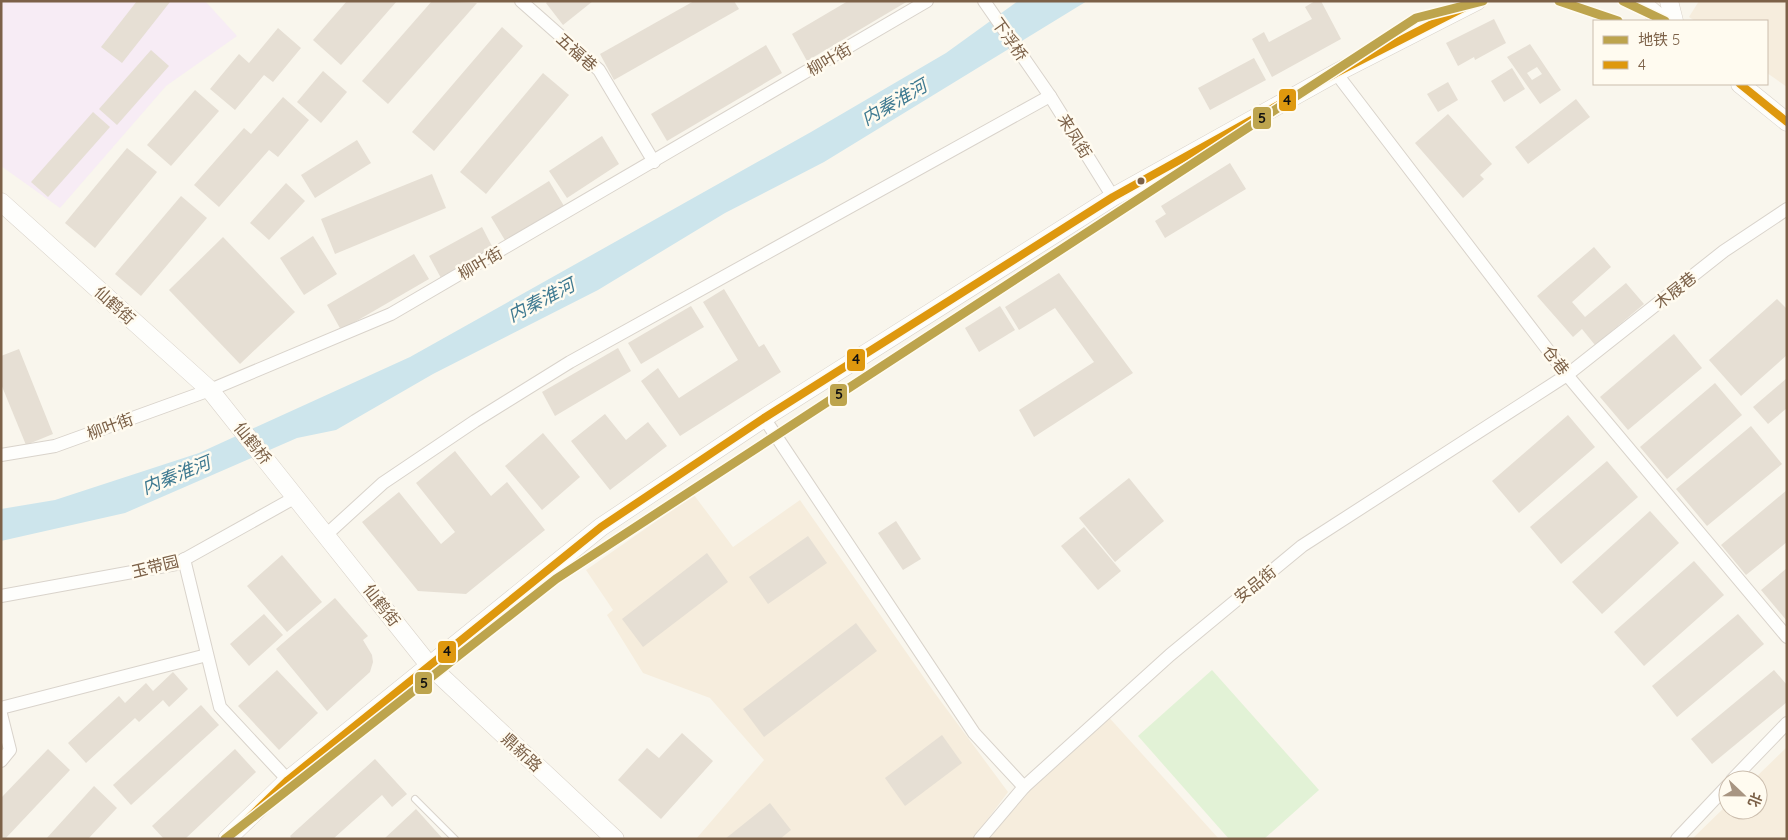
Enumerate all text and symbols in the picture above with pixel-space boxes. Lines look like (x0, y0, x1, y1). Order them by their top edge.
street label: 下浮桥 (988, 14, 1032, 64)
legend (1593, 20, 1768, 85)
street label: 五福巷 (552, 29, 602, 75)
text: 地铁 5 (1638, 30, 1680, 49)
street label: 柳叶街 (803, 38, 855, 80)
text: 4 (1638, 55, 1646, 74)
water label: 内秦淮河 (857, 73, 934, 130)
line badge: 4 (1278, 88, 1297, 112)
text: 4 (1283, 91, 1291, 109)
line badge: 5 (1252, 106, 1272, 130)
text: 5 (1258, 109, 1266, 127)
street label: 来凤街 (1054, 110, 1096, 162)
unlabelled marker (1136, 176, 1146, 186)
street label: 柳叶街 (454, 242, 506, 284)
street label: 木屐巷 (1650, 267, 1700, 313)
water label: 内秦淮河 (504, 272, 581, 327)
street label: 仙鹤街 (90, 282, 140, 328)
street label: 仓巷 (1538, 341, 1574, 379)
line badge: 4 (846, 348, 866, 372)
text: 4 (852, 350, 860, 368)
line badge: 5 (829, 383, 848, 407)
text: 5 (835, 385, 843, 403)
street label: 柳叶街 (84, 408, 136, 444)
street label: 仙鹤桥 (230, 418, 276, 468)
water label: 内秦淮河 (138, 450, 216, 499)
street label: 玉带园 (129, 550, 181, 582)
street label: 安品街 (1230, 561, 1280, 607)
street label: 仙鹤街 (359, 580, 405, 630)
line badge: 4 (437, 640, 457, 664)
text: 4 (443, 642, 451, 660)
line badge: 5 (414, 671, 433, 695)
text: 5 (420, 674, 428, 692)
street label: 鼎新路 (498, 728, 546, 776)
north arrow (1718, 770, 1768, 820)
text: 北 (1744, 790, 1766, 810)

